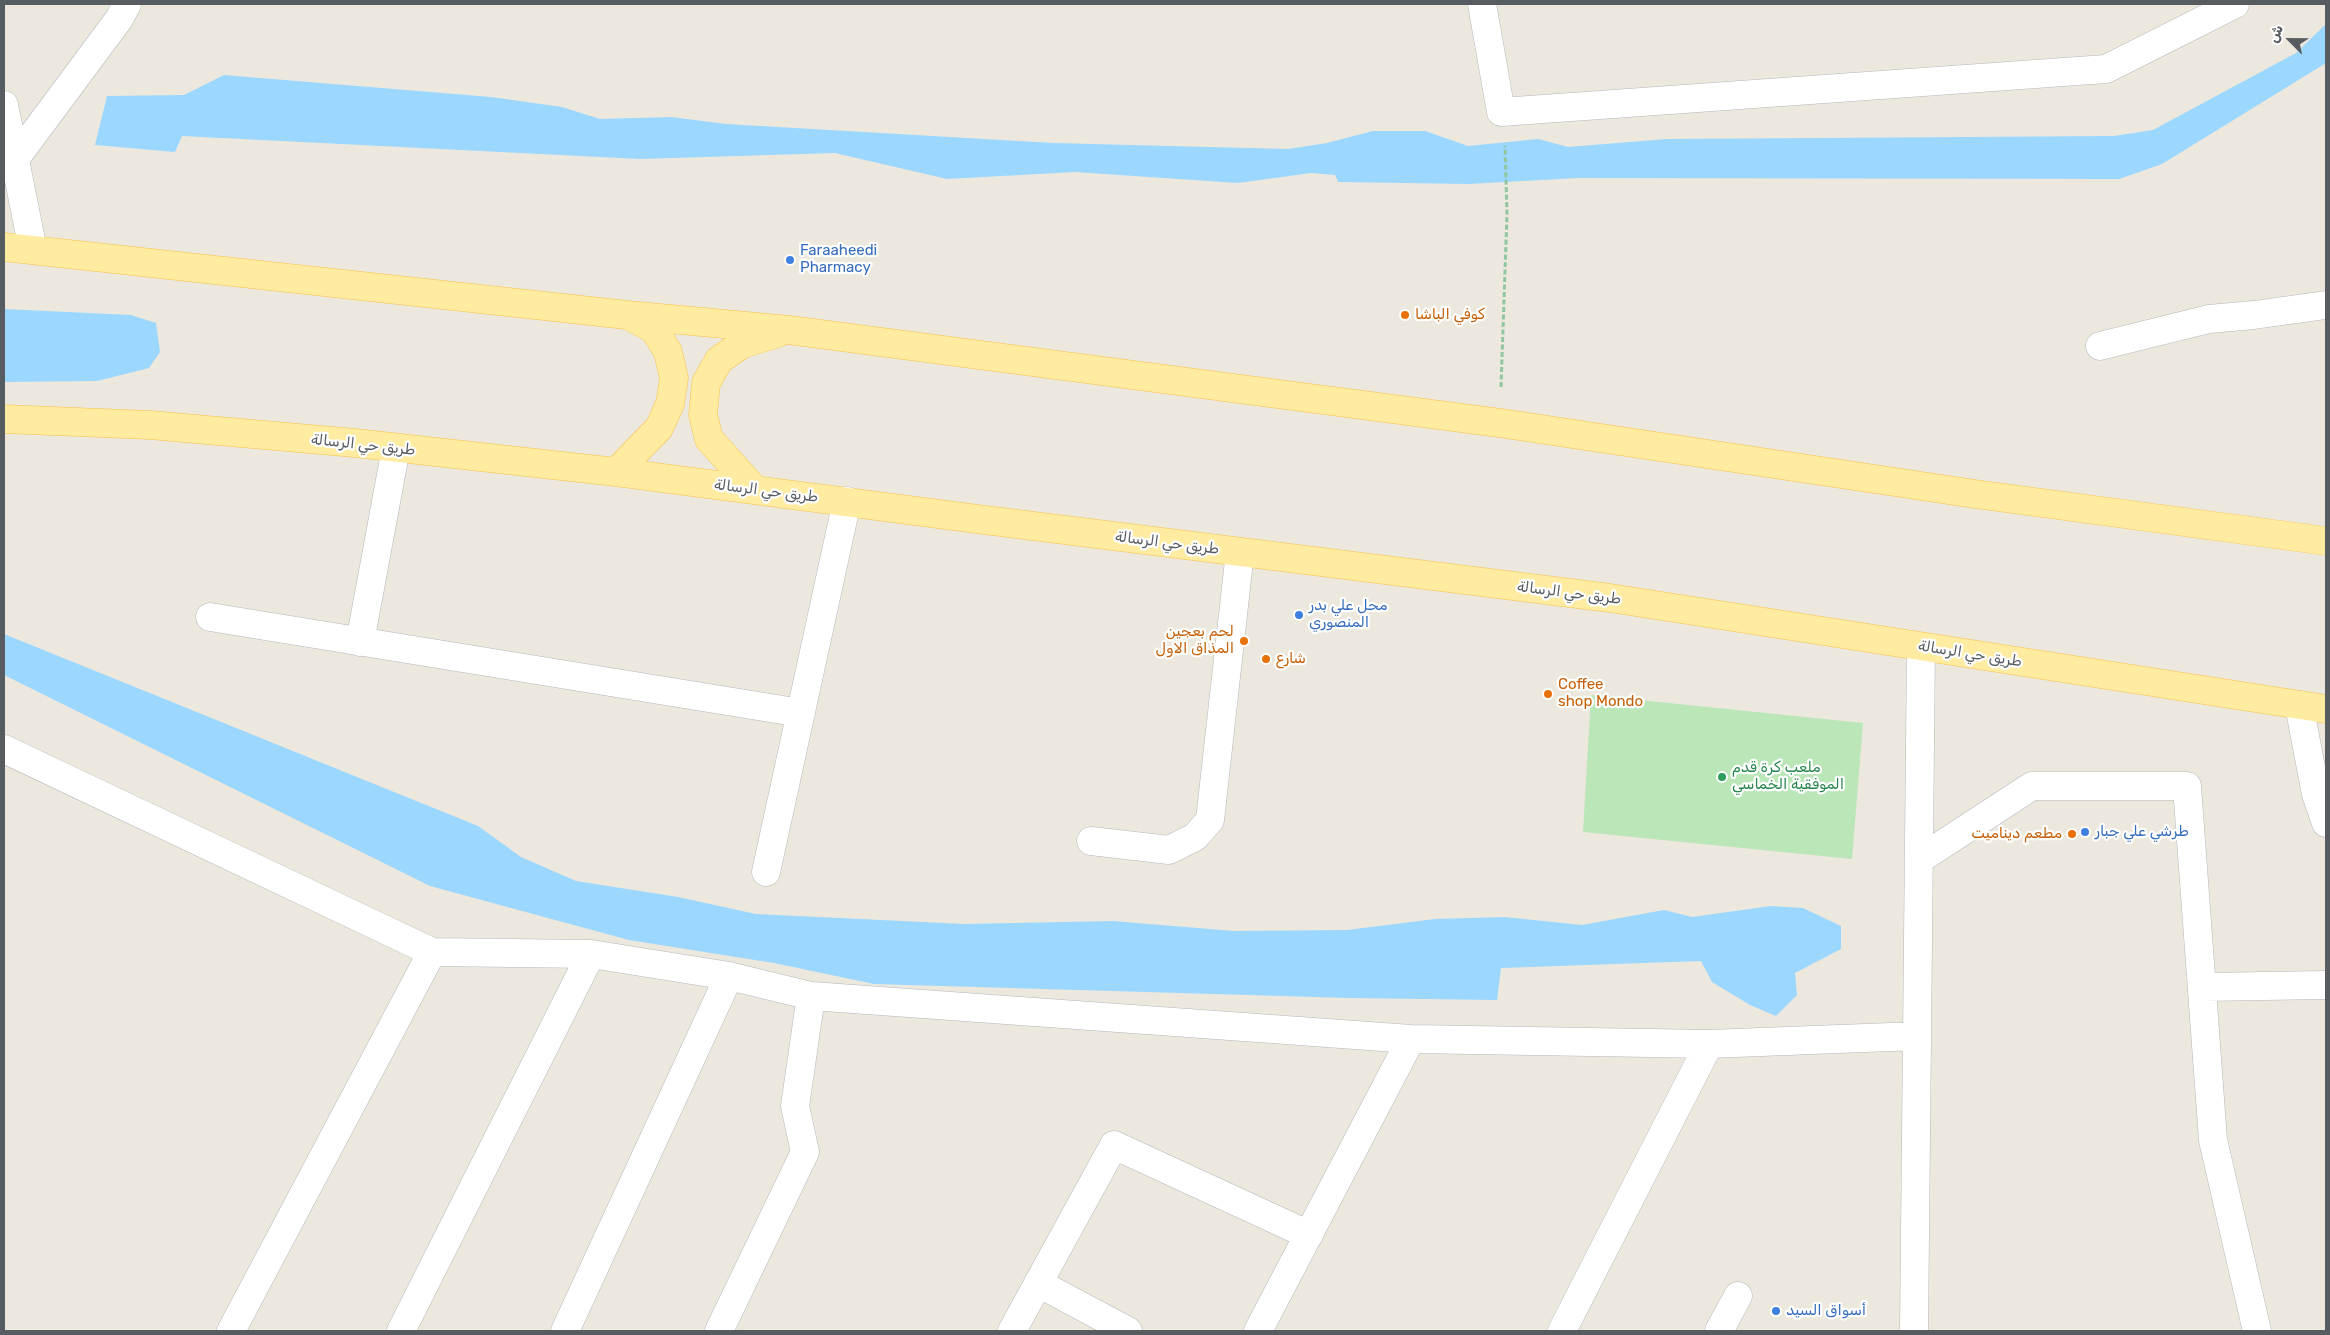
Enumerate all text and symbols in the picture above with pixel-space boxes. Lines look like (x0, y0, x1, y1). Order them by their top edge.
north arrow (2265, 15, 2315, 65)
text: ش (2264, 22, 2287, 45)
place label: Faraaheedi Pharmacy (800, 242, 877, 277)
marker: Faraaheedi Pharmacy (784, 254, 796, 266)
place label: كوفي الباشا (1415, 306, 1485, 324)
marker: كوفي الباشا (1399, 309, 1411, 321)
street label: طريق حي الرسالة (310, 431, 416, 459)
street label: طريق حي الرسالة (713, 476, 819, 506)
street label: طريق حي الرسالة (1114, 528, 1220, 558)
street label: طريق حي الرسالة (1516, 578, 1622, 608)
place label: محل علي بدر المنصوري (1309, 597, 1387, 632)
marker: محل علي بدر المنصوري (1293, 609, 1305, 621)
place label: لحم بعجين المذاق الاول (1156, 623, 1234, 658)
marker: لحم بعجين المذاق الاول (1238, 635, 1250, 647)
street label: طريق حي الرسالة (1917, 637, 2023, 671)
place label: شارع (1276, 650, 1306, 668)
marker: شارع (1260, 653, 1272, 665)
place label: Coffee shop Mondo (1558, 676, 1643, 711)
marker: Coffee shop Mondo (1542, 688, 1554, 700)
place label: ملعب كرة قدم الموفقية الخماسي (1732, 759, 1844, 794)
marker: ملعب كرة قدم الموفقية الخماسي (1716, 771, 1728, 783)
place label: طرشي علي جبار (2095, 823, 2189, 841)
place label: مطعم ديناميت (1971, 825, 2062, 843)
marker: طرشي علي جبار (2079, 826, 2091, 838)
marker: مطعم ديناميت (2066, 828, 2078, 840)
place label: أسواق السيد (1786, 1302, 1866, 1320)
marker: أسواق السيد (1770, 1305, 1782, 1317)

